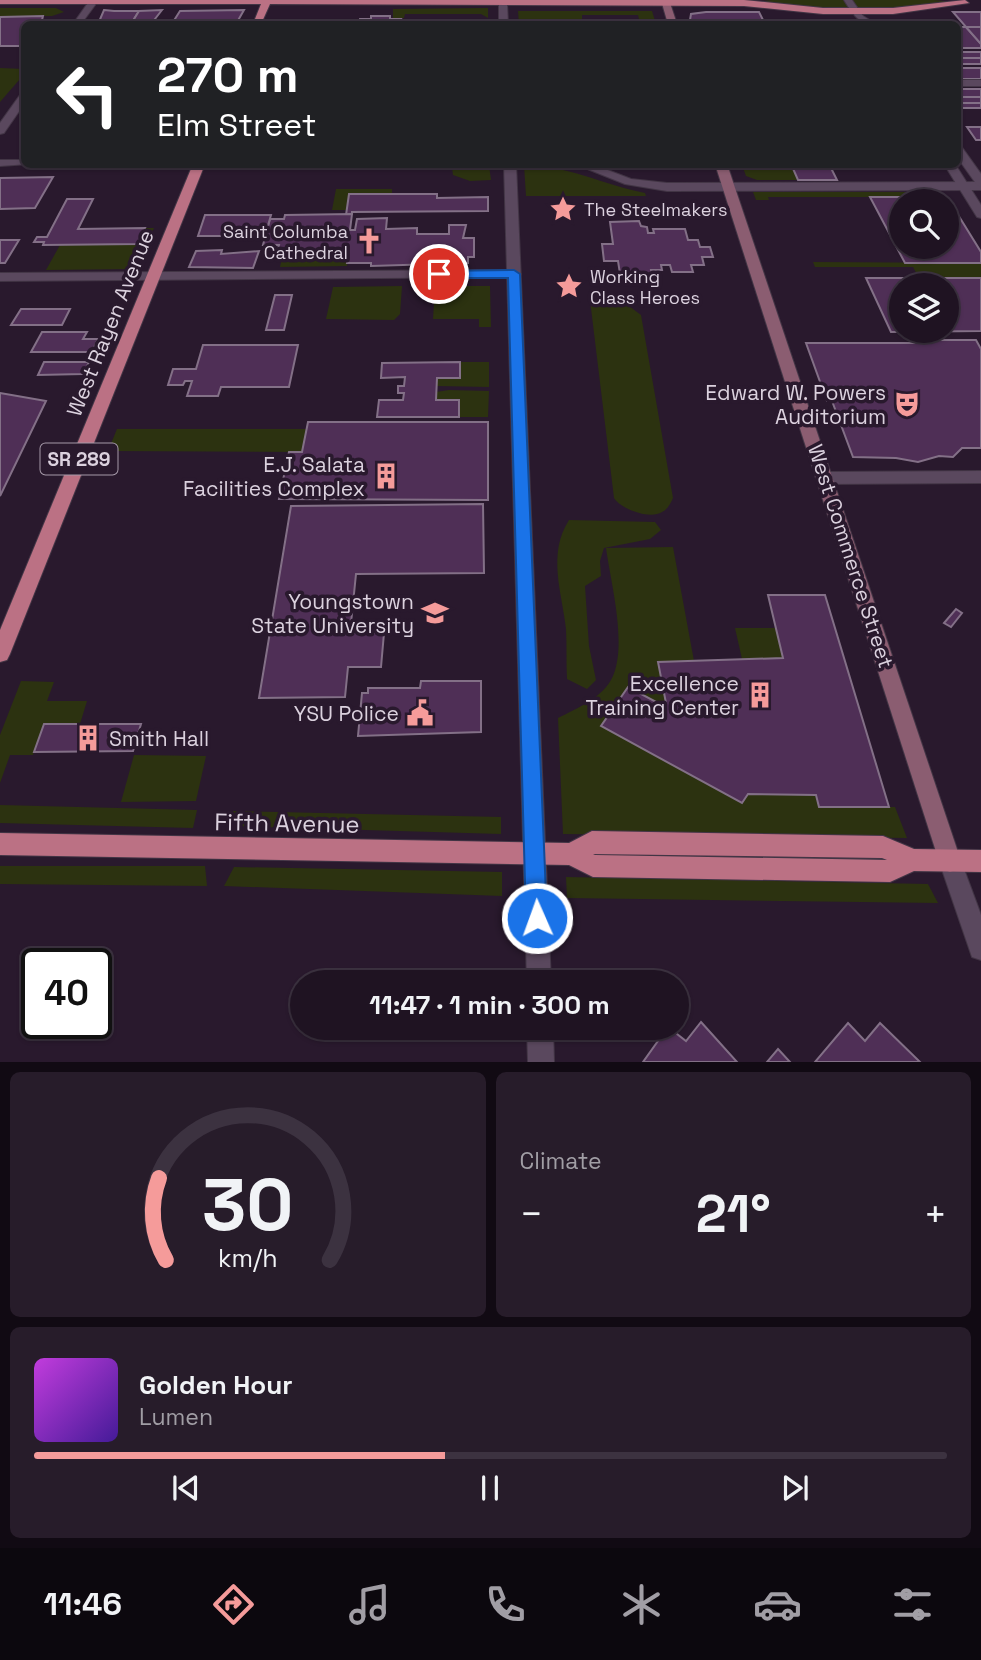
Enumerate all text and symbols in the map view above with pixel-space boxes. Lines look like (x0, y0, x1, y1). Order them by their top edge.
text: 270 m (157, 44, 299, 106)
icon: left (42, 49, 133, 140)
text: Elm Street (157, 105, 316, 145)
map controls (889, 189, 959, 343)
button: search (889, 189, 959, 259)
place icon: The Steelmakers (548, 194, 578, 224)
place label: The Steelmakers (584, 198, 727, 221)
place label: Saint Columba Cathedral (223, 220, 348, 264)
street label: West Rayen Avenue (60, 226, 160, 420)
church icon: Saint Columba Cathedral (354, 226, 384, 256)
pin (409, 244, 469, 304)
icon: arrive (420, 255, 458, 293)
place label: Working Class Heroes (590, 265, 700, 309)
place icon: Working Class Heroes (554, 271, 584, 301)
button: layers (889, 273, 959, 343)
place label: Edward W. Powers Auditorium (705, 379, 886, 430)
theatre icon: Edward W. Powers Auditorium (892, 389, 922, 419)
street label: West Commerce Street (802, 441, 900, 671)
road number: SR 289 (41, 444, 118, 474)
place label: E.J. Salata Facilities Complex (183, 451, 365, 502)
building icon: E.J. Salata Facilities Complex (371, 461, 401, 491)
place label: Youngstown State University (251, 588, 414, 639)
school or university icon: Youngstown State University (420, 598, 450, 628)
place label: Excellence Training Center (586, 670, 739, 721)
building icon: Excellence Training Center (745, 680, 775, 710)
public building icon: YSU Police (405, 698, 435, 728)
place label: YSU Police (294, 700, 399, 727)
building icon: Smith Hall (73, 723, 103, 753)
place label: Smith Hall (109, 725, 209, 752)
street label: Fifth Avenue (214, 806, 360, 840)
position arrow (500, 881, 574, 955)
speed limit sign: 40 (21, 948, 112, 1039)
text: 11:47 · 1 min · 300 m (369, 988, 610, 1022)
text: Climate (520, 1146, 602, 1176)
text: 30 (202, 1159, 293, 1252)
text: 21° (696, 1181, 771, 1247)
text: − (520, 1190, 543, 1238)
text: + (923, 1190, 947, 1238)
text: km/h (218, 1242, 278, 1274)
text: Golden Hour (139, 1368, 293, 1402)
text: Lumen (139, 1402, 213, 1432)
icon: previous (167, 1469, 205, 1507)
icon: pause (471, 1469, 509, 1507)
icon: next (776, 1469, 814, 1507)
icon: directions (209, 1580, 258, 1629)
icon: music (345, 1580, 394, 1629)
icon: phone (481, 1580, 530, 1629)
icon: climate (617, 1580, 666, 1629)
icon: car (753, 1580, 802, 1629)
icon: filters (888, 1580, 937, 1629)
text: 11:46 (43, 1584, 122, 1624)

